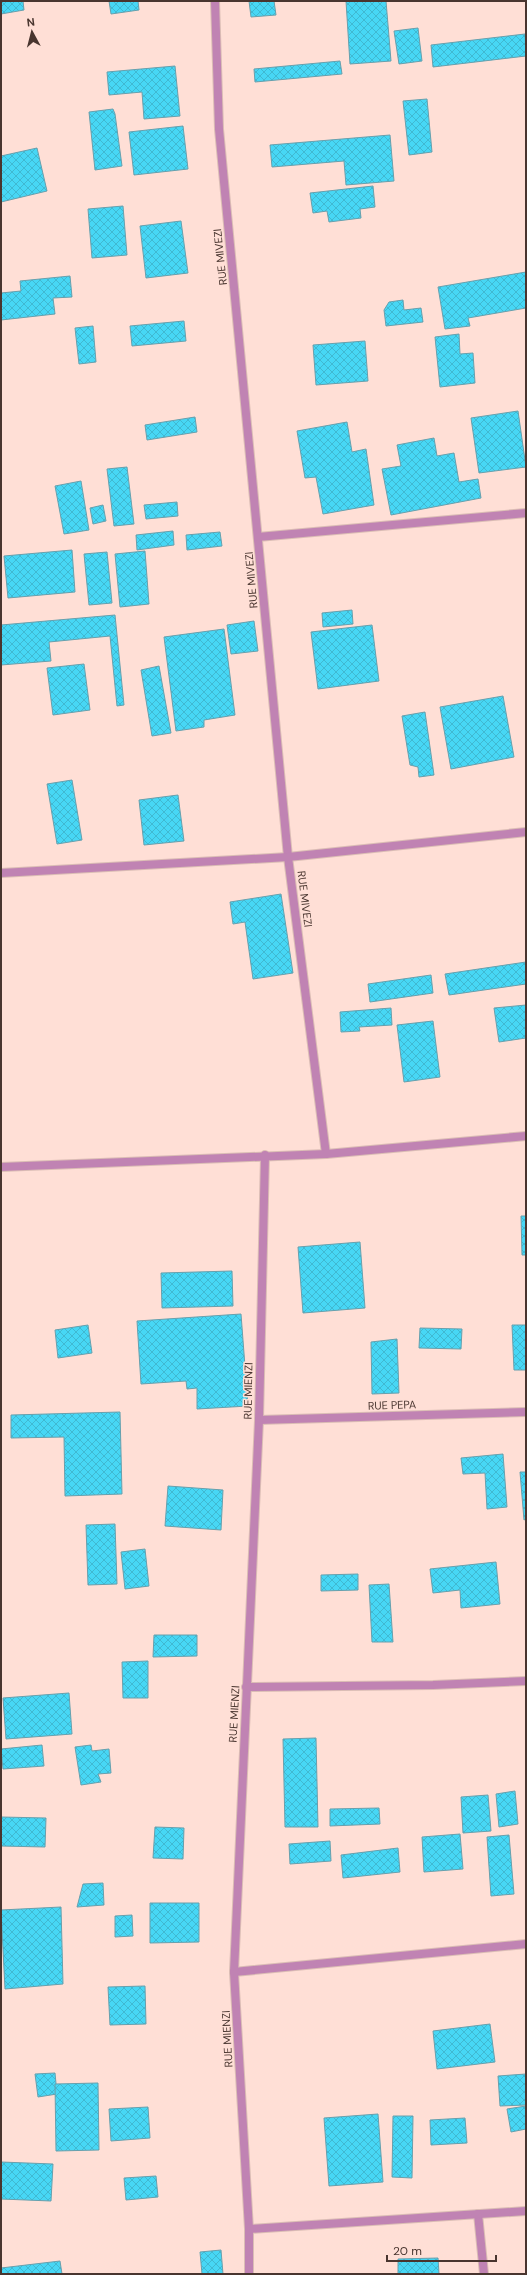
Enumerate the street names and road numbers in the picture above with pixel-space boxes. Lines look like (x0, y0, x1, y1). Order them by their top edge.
street label: RUE MIVEZI (210, 228, 230, 286)
street label: RUE MIVEZI (242, 551, 260, 609)
street label: RUE MIVEZI (295, 870, 315, 928)
street label: RUE MIENZI (241, 1362, 255, 1420)
street label: RUE PEPA (368, 1397, 416, 1413)
street label: RUE MIENZI (226, 1685, 242, 1743)
street label: RUE MIENZI (219, 2010, 235, 2068)

